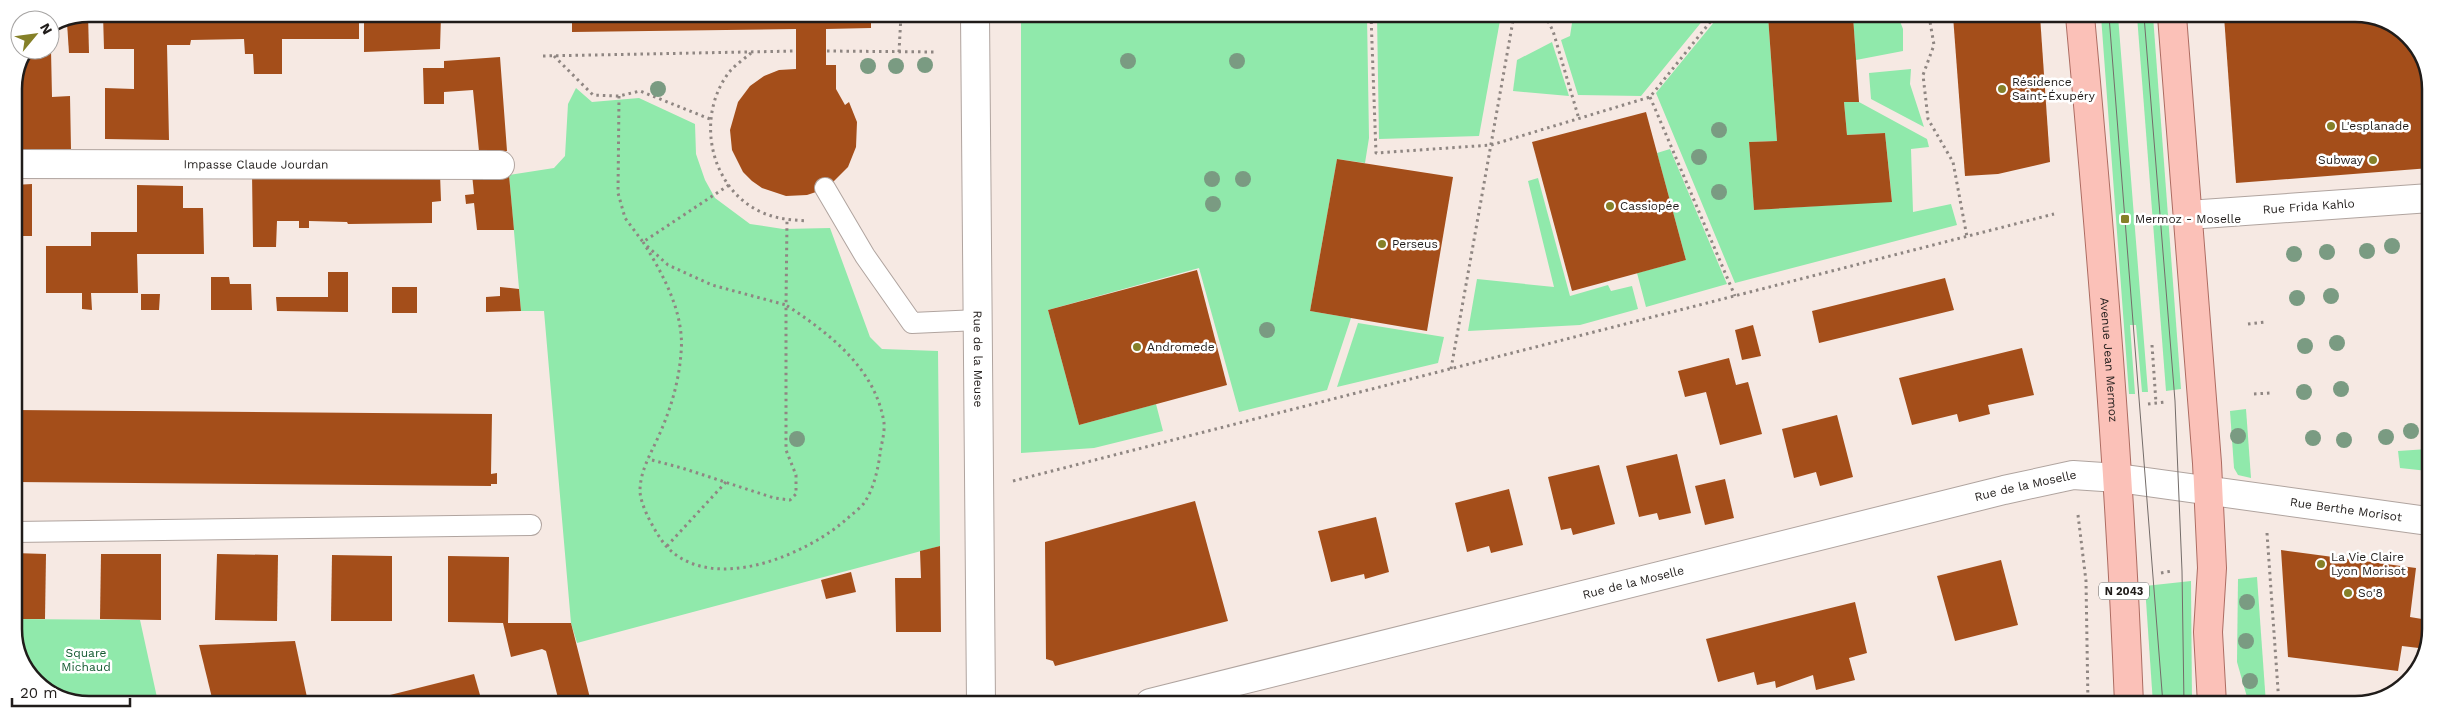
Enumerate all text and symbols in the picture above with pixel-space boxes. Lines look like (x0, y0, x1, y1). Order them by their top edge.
north arrow (10, 10, 60, 60)
text: N (37, 20, 56, 37)
place label: Résidence Saint-Éxupéry (2012, 75, 2096, 103)
marker: Résidence Saint-Éxupéry (1996, 83, 2008, 95)
place label: L'esplanade (2341, 119, 2409, 133)
marker: L'esplanade (2325, 120, 2337, 132)
place label: Subway (2318, 153, 2364, 167)
marker: Subway (2367, 154, 2379, 166)
street label: Impasse Claude Jourdan (183, 157, 329, 172)
street label: Rue Frida Kahlo (2262, 196, 2355, 217)
place label: Cassiopée (1620, 199, 1680, 213)
marker: Cassiopée (1604, 200, 1616, 212)
place label: Mermoz - Moselle (2135, 212, 2241, 226)
marker: Mermoz - Moselle (2119, 213, 2131, 225)
place label: Perseus (1392, 237, 1438, 251)
marker: Perseus (1376, 238, 1388, 250)
street label: Avenue Jean Mermoz (2097, 297, 2120, 423)
street label: Rue de la Meuse (971, 310, 985, 408)
place label: Andromede (1147, 340, 1215, 354)
marker: Andromede (1131, 341, 1143, 353)
street label: Rue de la Moselle (1973, 467, 2078, 504)
street label: Rue Berthe Morisot (2289, 495, 2403, 524)
place label: La Vie Claire Lyon Morisot (2331, 550, 2406, 578)
marker: La Vie Claire Lyon Morisot (2315, 558, 2327, 570)
street label: Rue de la Moselle (1581, 563, 1685, 602)
road number: N 2043 (2099, 582, 2149, 600)
place label: So'8 (2358, 586, 2383, 600)
marker: So'8 (2342, 587, 2354, 599)
park label: Square Michaud (61, 646, 111, 674)
scale bar (12, 676, 130, 708)
text: 20 m (20, 684, 58, 702)

